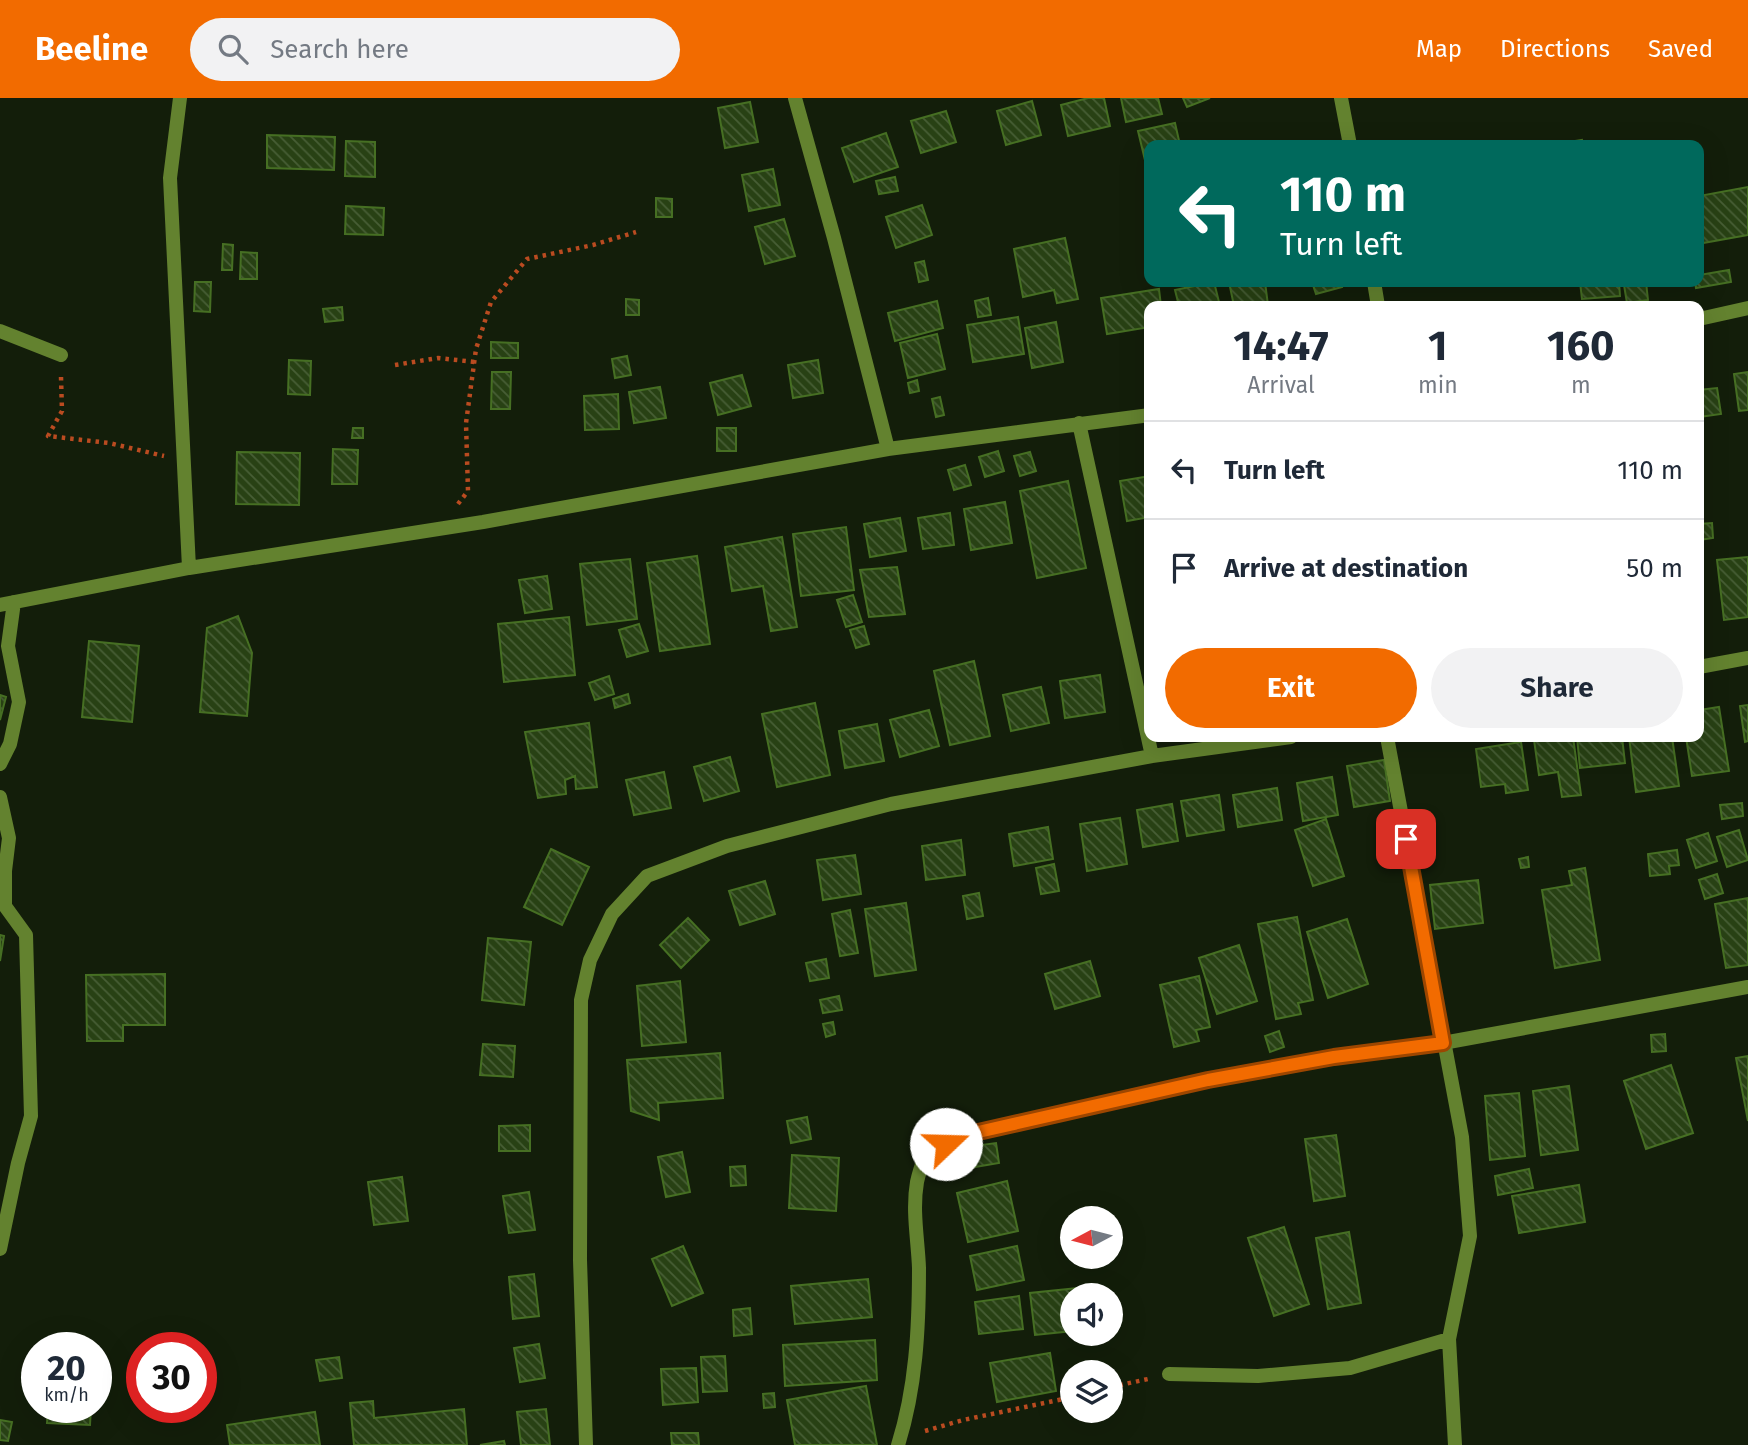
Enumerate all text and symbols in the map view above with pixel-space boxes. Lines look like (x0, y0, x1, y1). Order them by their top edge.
search box (190, 18, 680, 81)
text: Beeline (35, 29, 148, 69)
icon: search (214, 30, 252, 68)
text: Search here (270, 34, 409, 65)
text: Map (1416, 35, 1462, 63)
text: Directions (1500, 35, 1610, 63)
text: Saved (1648, 35, 1713, 63)
text: 110 m (1280, 165, 1406, 224)
icon: left (1165, 168, 1256, 259)
text: Turn left (1280, 225, 1402, 263)
text: 14:47 (1233, 321, 1329, 371)
text: 1 (1428, 321, 1448, 371)
text: 160 (1547, 321, 1615, 371)
text: Arrival (1247, 371, 1315, 399)
text: min (1418, 371, 1458, 399)
text: m (1571, 371, 1591, 399)
icon: left (1165, 451, 1203, 489)
text: Turn left (1224, 455, 1325, 486)
text: 110 m (1617, 455, 1683, 486)
icon: arrive (1165, 549, 1203, 587)
text: Arrive at destination (1224, 553, 1468, 584)
text: 50 m (1626, 553, 1683, 584)
button: Exit (1165, 648, 1417, 728)
button: Share (1431, 648, 1683, 728)
pin (1376, 809, 1436, 869)
icon: arrive (1387, 820, 1425, 858)
position arrow (909, 1107, 983, 1181)
north arrow (1060, 1206, 1124, 1269)
map controls (1060, 1206, 1123, 1423)
button: sound (1060, 1283, 1123, 1346)
speed limit sign: 30 (126, 1332, 217, 1423)
text: 20 (47, 1347, 86, 1389)
button: layers (1060, 1360, 1123, 1423)
text: km/h (44, 1384, 89, 1406)

